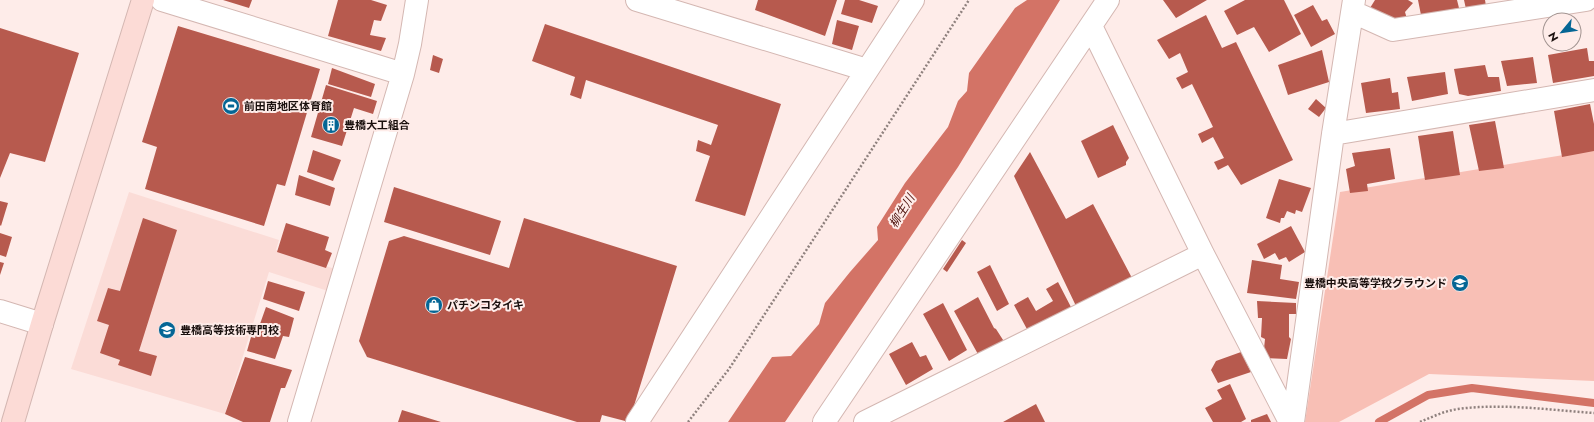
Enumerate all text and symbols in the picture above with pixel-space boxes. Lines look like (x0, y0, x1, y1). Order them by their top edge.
north arrow (1542, 12, 1582, 52)
text: N (1544, 29, 1562, 45)
sports icon: 前田南地区体育館 (221, 96, 241, 116)
place label: 前田南地区体育館 (244, 98, 332, 114)
building icon: 豊橋大工組合 (321, 115, 341, 135)
place label: 豊橋大工組合 (344, 117, 410, 133)
water label: 柳生川 (885, 189, 920, 231)
school or university icon: 豊橋中央高等学校グラウンド (1450, 273, 1470, 293)
place label: 豊橋中央高等学校グラウンド (1304, 275, 1447, 291)
shop icon: パチンコタイキ (424, 295, 444, 315)
place label: パチンコタイキ (447, 297, 524, 313)
school or university icon: 豊橋高等技術専門校 (157, 320, 177, 340)
place label: 豊橋高等技術専門校 (180, 322, 279, 338)

